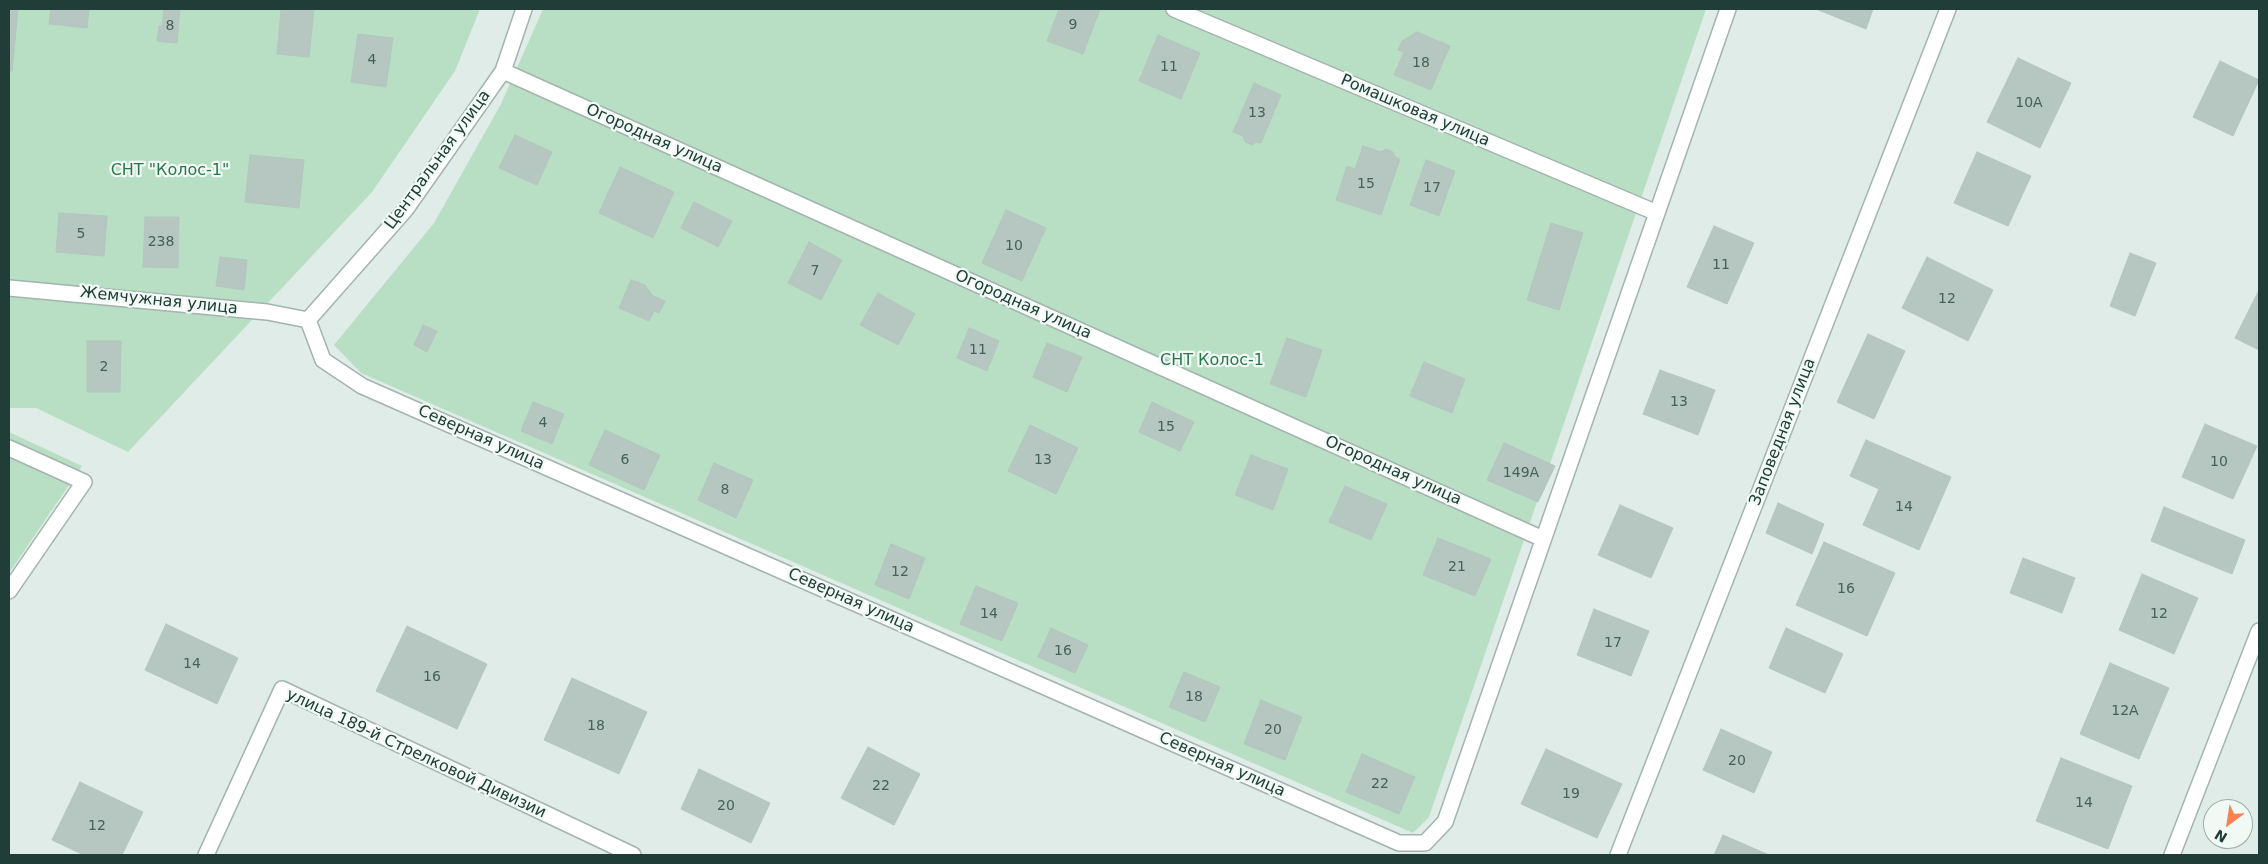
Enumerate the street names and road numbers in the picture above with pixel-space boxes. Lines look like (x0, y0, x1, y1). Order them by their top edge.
street label: Ромашковая улица (1338, 71, 1492, 151)
street label: Центральная улица (381, 87, 495, 233)
street label: Огородная улица (583, 100, 725, 178)
street label: Огородная улица (952, 266, 1094, 344)
street label: Жемчужная улица (79, 283, 239, 319)
street label: Заповедная улица (1746, 356, 1820, 508)
street label: Северная улица (415, 402, 547, 474)
street label: Огородная улица (1322, 432, 1464, 510)
street label: Северная улица (785, 565, 917, 637)
street label: улица 189-й Стрелковой Дивизии (283, 685, 549, 823)
street label: Северная улица (1156, 729, 1288, 801)

